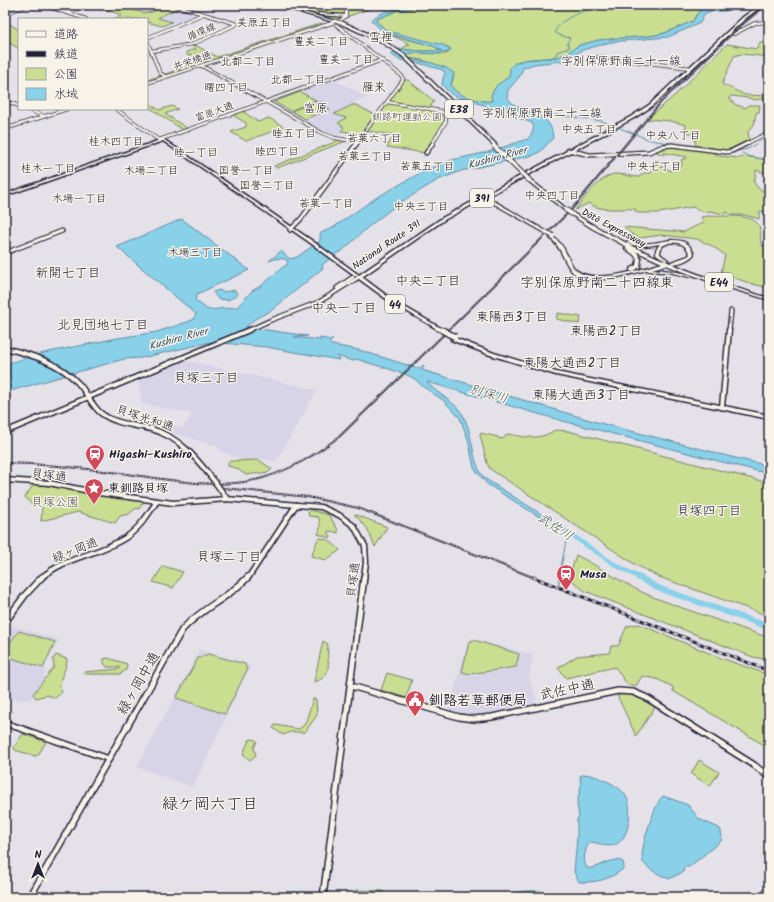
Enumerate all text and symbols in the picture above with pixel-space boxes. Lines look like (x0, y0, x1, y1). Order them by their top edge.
district label: 美原五丁目 (237, 14, 292, 32)
legend (18, 18, 148, 110)
street label: 循環線 (184, 19, 218, 45)
text: 道路 (54, 25, 78, 44)
district label: 雪裡 (369, 28, 393, 47)
district label: 豊美二丁目 (294, 33, 349, 51)
text: 鉄道 (54, 45, 78, 64)
street label: 共栄橋通 (171, 47, 214, 75)
district label: 豊美一丁目 (319, 51, 374, 69)
district label: 字別保原野南二十一線 (561, 52, 681, 71)
district label: 北都二丁目 (221, 53, 276, 71)
text: 公園 (54, 65, 78, 84)
district label: 北都一丁目 (271, 71, 326, 89)
district label: 雁来 (362, 78, 386, 97)
district label: 曙四丁目 (204, 79, 248, 97)
text: 水域 (54, 85, 78, 104)
street label: 富原大通 (193, 98, 236, 126)
district label: 富原 (304, 99, 328, 118)
road number: E38 (445, 100, 473, 118)
district label: 字別保原野南二十二線 (482, 104, 602, 123)
park label: 釧路町運動公園 (372, 109, 442, 125)
district label: 中央五丁目 (562, 121, 617, 139)
district label: 睦五丁目 (272, 125, 316, 143)
district label: 中央八丁目 (646, 127, 701, 145)
district label: 若葉六丁目 (347, 130, 402, 148)
district label: 桂木四丁目 (89, 133, 144, 151)
water label: Kushiro River (466, 141, 531, 174)
district label: 睦四丁目 (255, 143, 299, 161)
district label: 睦一丁目 (174, 144, 218, 162)
district label: 若葉三丁目 (338, 148, 393, 166)
district label: 若葉五丁目 (400, 158, 455, 176)
district label: 中央七丁目 (627, 158, 682, 176)
district label: 桂木一丁目 (21, 160, 76, 178)
district label: 木場二丁目 (124, 162, 179, 180)
district label: 国誉一丁目 (219, 162, 274, 180)
district label: 国誉二丁目 (240, 177, 295, 195)
district label: 中央四丁目 (525, 187, 580, 205)
road number: 391 (470, 189, 494, 207)
district label: 木場一丁目 (52, 190, 107, 208)
district label: 若葉一丁目 (299, 195, 354, 213)
district label: 中央三丁目 (394, 198, 449, 216)
street label: Dōtō Expressway (579, 204, 649, 252)
street label: National Route 391 (349, 216, 424, 274)
district label: 木場三丁目 (168, 244, 223, 262)
district label: 新開七丁目 (35, 263, 101, 284)
district label: 中央二丁目 (395, 271, 461, 292)
district label: 字別保原野南二十四線東 (520, 272, 674, 294)
road number: E44 (705, 273, 733, 291)
road number: 44 (385, 295, 405, 313)
district label: 中央一丁目 (311, 298, 377, 319)
district label: 東陽西3丁目 (476, 307, 548, 328)
district label: 北見団地七丁目 (57, 315, 149, 336)
district label: 東陽西2丁目 (570, 321, 642, 342)
water label: Kushiro River (147, 322, 212, 355)
district label: 東陽大通西2丁目 (523, 353, 621, 374)
district label: 貝塚三丁目 (173, 368, 239, 389)
water label: 別保川 (467, 379, 510, 410)
district label: 東陽大通西3丁目 (532, 385, 630, 406)
street label: 貝塚光和通 (113, 400, 176, 437)
station icon: Higashi-Kushiro (84, 443, 106, 471)
place label: Higashi-Kushiro (109, 445, 193, 464)
street label: 貝塚通 (30, 464, 68, 487)
place icon: 東釧路貝塚 (83, 477, 105, 505)
place label: 東釧路貝塚 (108, 479, 168, 498)
park label: 貝塚公園 (31, 493, 79, 512)
district label: 貝塚四丁目 (676, 501, 742, 522)
water label: 武佐川 (533, 508, 577, 547)
street label: 緑ヶ岡通 (49, 533, 101, 568)
district label: 貝塚二丁目 (196, 547, 262, 568)
street label: 貝塚通 (342, 561, 365, 599)
station icon: Musa (555, 563, 577, 591)
place label: Musa (580, 565, 607, 584)
street label: 緑ヶ岡中通 (112, 648, 166, 719)
street label: 武佐中通 (538, 673, 597, 707)
public building icon: 釧路若草郵便局 (404, 689, 426, 717)
place label: 釧路若草郵便局 (429, 690, 527, 712)
district label: 緑ケ岡六丁目 (162, 792, 258, 817)
north arrow (18, 844, 58, 884)
text: N (35, 846, 42, 864)

